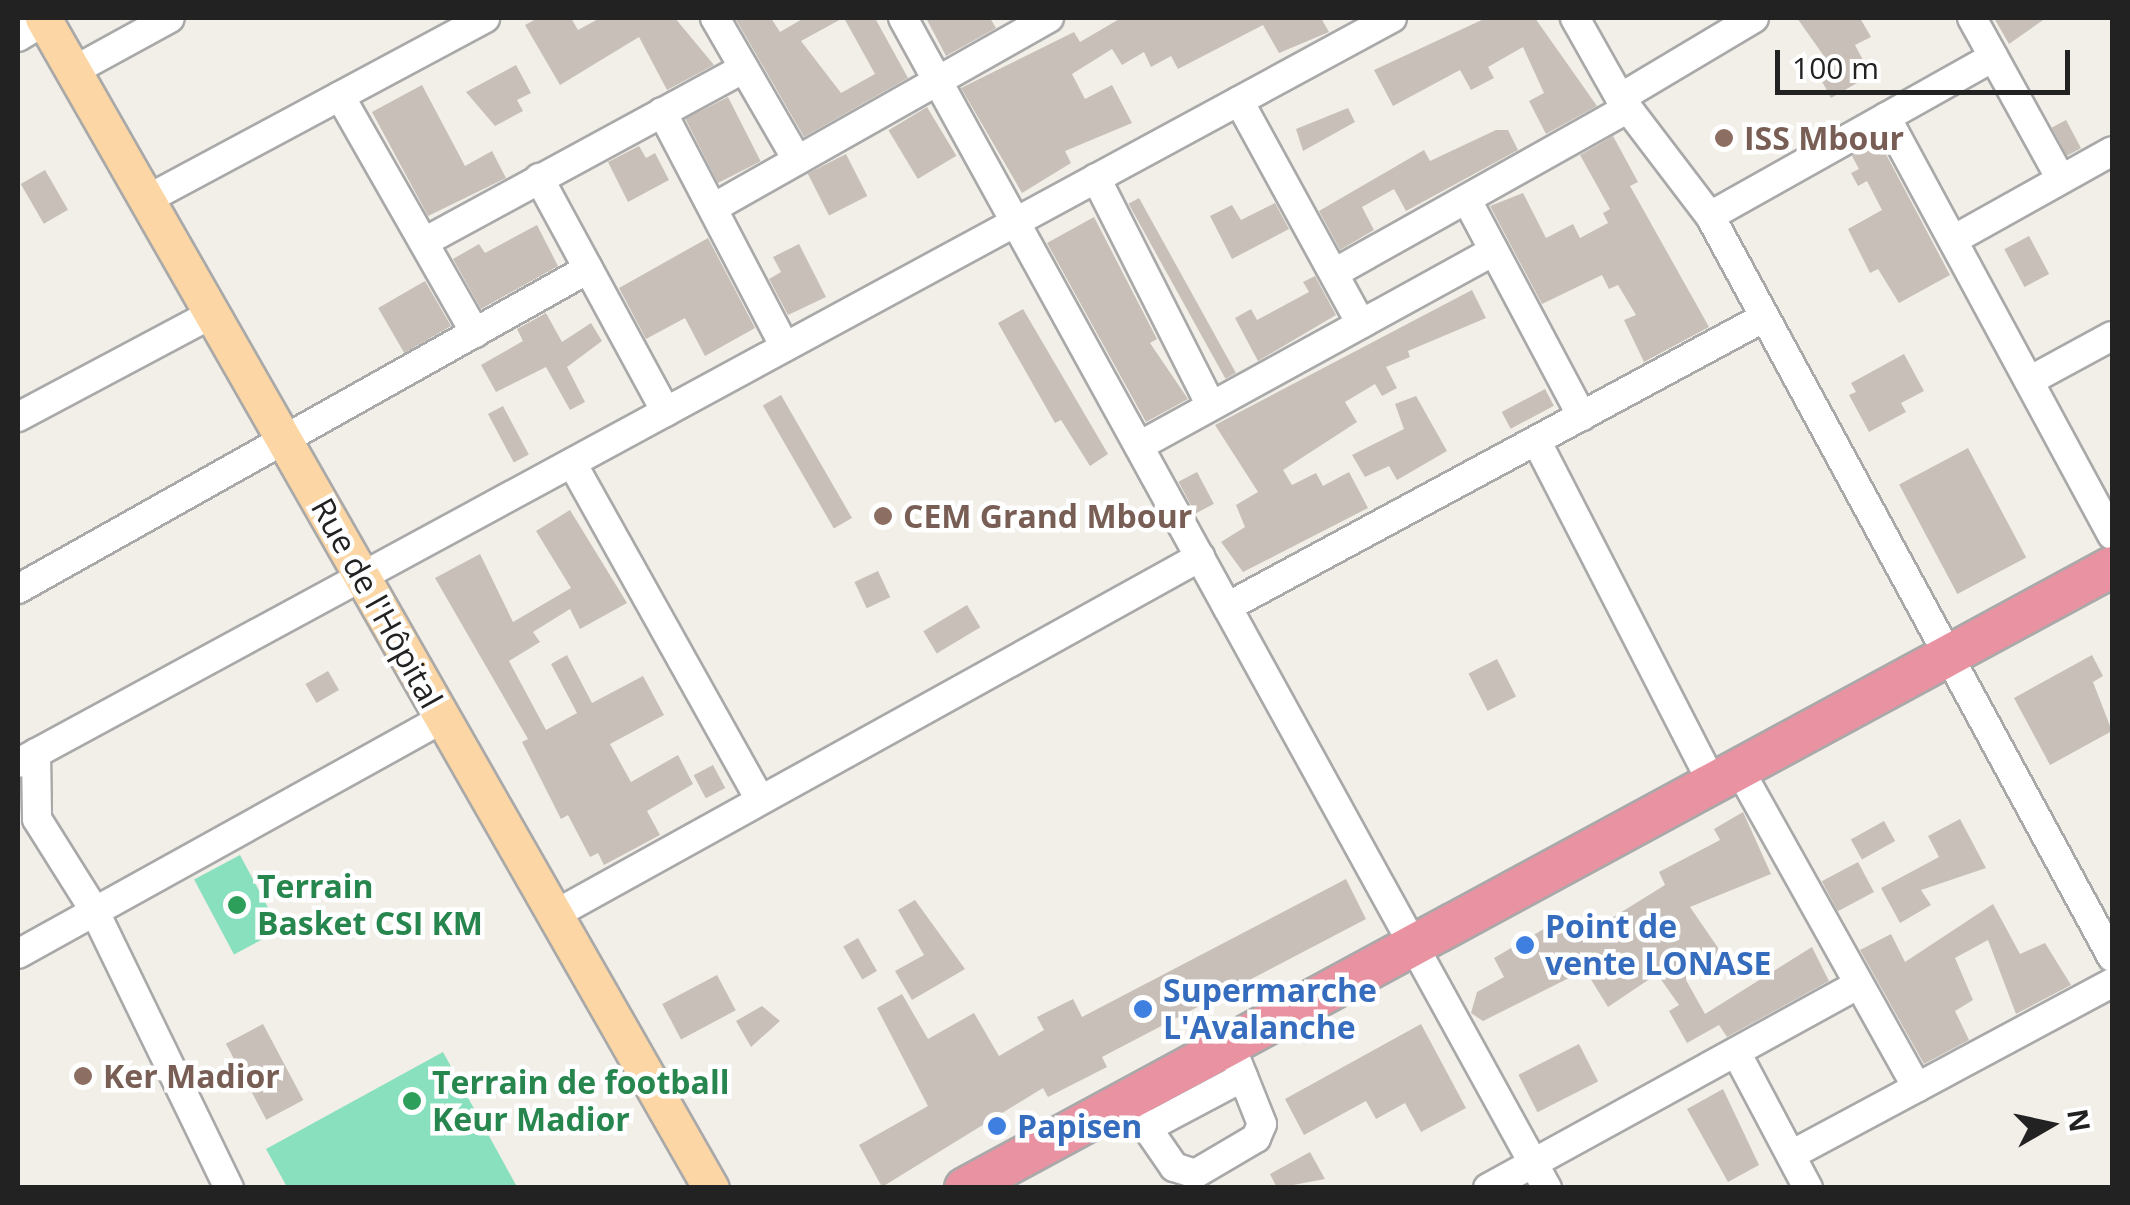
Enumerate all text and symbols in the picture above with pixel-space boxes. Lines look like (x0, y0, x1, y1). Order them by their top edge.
scale bar (1780, 30, 2075, 92)
text: 100 m (1792, 47, 1879, 88)
place label: ISS Mbour (1744, 119, 1904, 157)
marker: ISS Mbour (1713, 127, 1735, 149)
street label: Rue de l'Hôpital (303, 491, 451, 715)
place label: CEM Grand Mbour (903, 497, 1192, 535)
marker: CEM Grand Mbour (872, 505, 894, 527)
place label: Terrain Basket CSI KM (257, 868, 483, 943)
marker: Terrain Basket CSI KM (226, 894, 248, 916)
place label: Point de vente LONASE (1545, 908, 1771, 983)
marker: Point de vente LONASE (1514, 934, 1536, 956)
place label: Supermarche L'Avalanche (1163, 972, 1377, 1047)
marker: Supermarche L'Avalanche (1132, 998, 1154, 1020)
place label: Ker Madior (103, 1057, 280, 1095)
place label: Terrain de football Keur Madior (432, 1064, 729, 1139)
marker: Ker Madior (72, 1065, 94, 1087)
north arrow (2000, 1075, 2100, 1175)
marker: Terrain de football Keur Madior (401, 1090, 423, 1112)
text: N (2059, 1106, 2100, 1135)
place label: Papisen (1017, 1107, 1142, 1145)
marker: Papisen (986, 1115, 1008, 1137)

